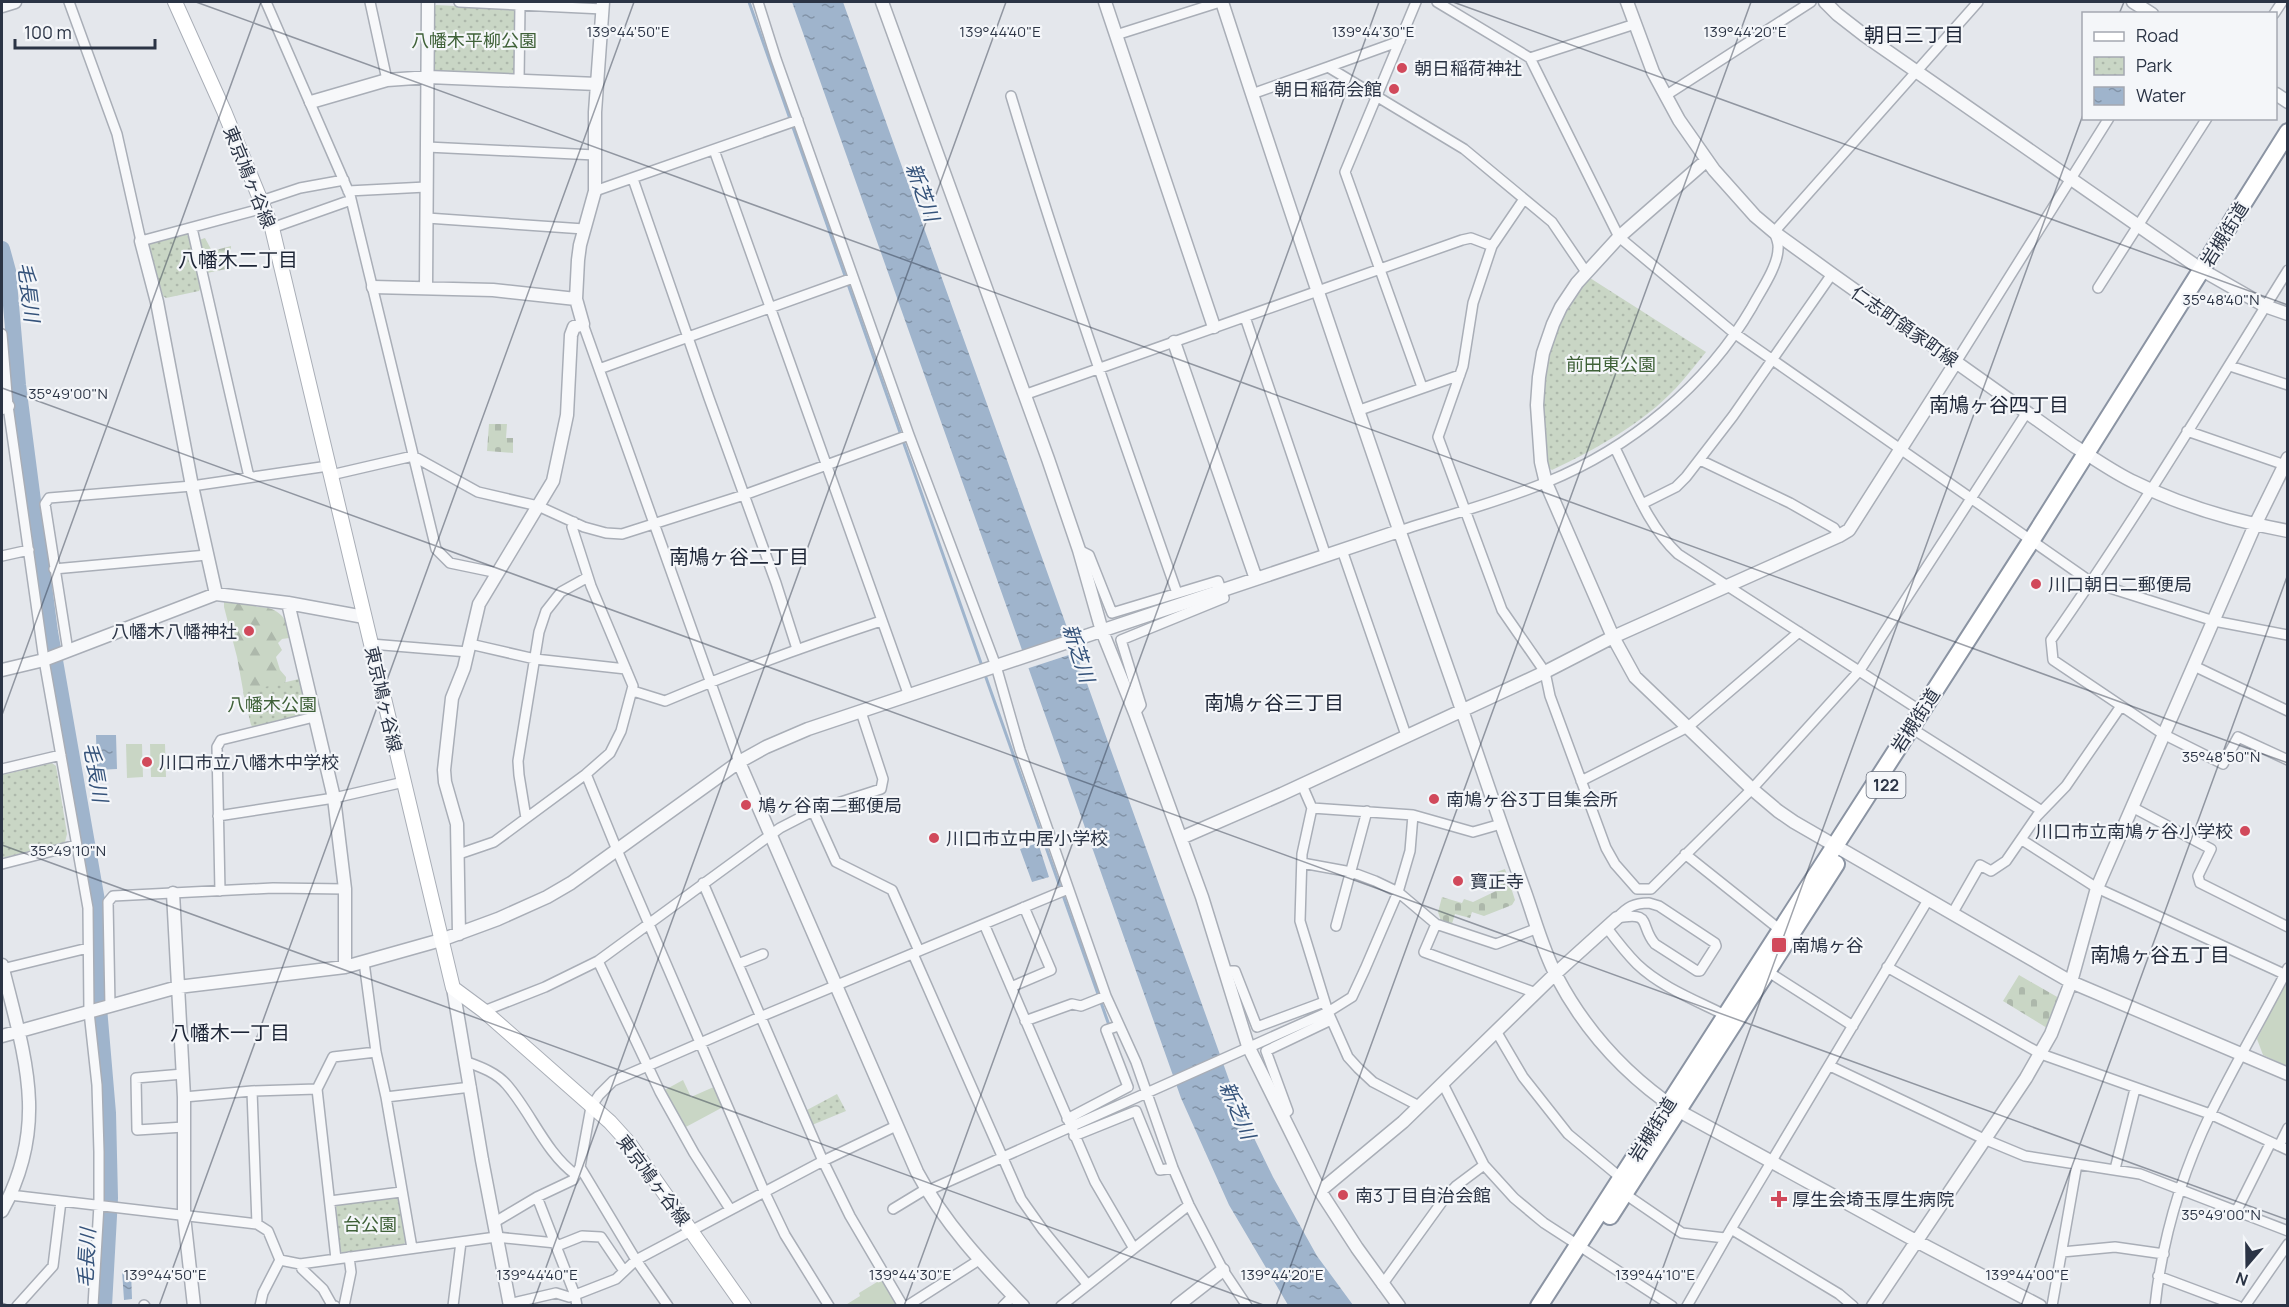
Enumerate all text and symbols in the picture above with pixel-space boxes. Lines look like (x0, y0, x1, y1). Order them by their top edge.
scale bar (15, 12, 154, 50)
legend (2082, 12, 2277, 120)
text: 100 m (24, 20, 72, 44)
text: 139°44'50"E (586, 21, 670, 42)
text: 139°44'40"E (959, 21, 1041, 42)
text: 139°44'30"E (1332, 21, 1414, 42)
text: 139°44'20"E (1704, 21, 1786, 42)
district label: 朝日三丁目 (1864, 21, 1964, 48)
text: Road (2136, 23, 2179, 47)
park label: 八幡木平柳公園 (411, 28, 537, 52)
text: Park (2136, 53, 2173, 77)
place label: 朝日稲荷神社 (1414, 56, 1522, 80)
marker: 朝日稲荷神社 (1395, 61, 1409, 75)
place label: 朝日稲荷会館 (1274, 77, 1382, 101)
marker: 朝日稲荷会館 (1387, 82, 1401, 96)
text: Water (2136, 83, 2186, 107)
street label: 東京鳩ヶ谷線 (219, 122, 281, 232)
water label: 新芝川 (900, 159, 947, 227)
street label: 岩槻街道 (2195, 197, 2253, 271)
district label: 八幡木二丁目 (178, 246, 298, 273)
water label: 毛長川 (12, 261, 46, 325)
street label: 仁志町領家町線 (1847, 280, 1963, 372)
text: 35°48'40"N (2183, 289, 2259, 310)
park label: 前田東公園 (1566, 352, 1656, 376)
text: 35°49'00"N (28, 383, 108, 404)
district label: 南鳩ヶ谷四丁目 (1929, 391, 2069, 418)
district label: 南鳩ヶ谷二丁目 (669, 543, 809, 570)
place label: 川口朝日二郵便局 (2048, 572, 2192, 596)
marker: 川口朝日二郵便局 (2029, 577, 2043, 591)
place label: 八幡木八幡神社 (111, 619, 237, 643)
water label: 新芝川 (1057, 620, 1102, 688)
marker: 八幡木八幡神社 (242, 624, 256, 638)
street label: 東京鳩ヶ谷線 (360, 644, 408, 754)
street label: 岩槻街道 (1885, 683, 1945, 757)
district label: 南鳩ヶ谷三丁目 (1204, 689, 1344, 716)
park label: 八幡木公園 (227, 692, 317, 716)
water label: 毛長川 (77, 740, 115, 806)
text: 35°48'50"N (2182, 746, 2260, 767)
place label: 川口市立八幡木中学校 (159, 750, 339, 774)
marker: 川口市立八幡木中学校 (140, 755, 154, 769)
road number: 122 (1866, 772, 1906, 798)
place label: 南鳩ヶ谷3丁目集会所 (1446, 787, 1618, 811)
marker: 南鳩ヶ谷3丁目集会所 (1427, 792, 1441, 806)
place label: 鳩ヶ谷南二郵便局 (758, 793, 902, 817)
marker: 鳩ヶ谷南二郵便局 (739, 798, 753, 812)
place label: 川口市立南鳩ヶ谷小学校 (2035, 819, 2233, 843)
marker: 川口市立南鳩ヶ谷小学校 (2238, 824, 2252, 838)
place label: 川口市立中居小学校 (946, 826, 1108, 850)
marker: 川口市立中居小学校 (927, 831, 941, 845)
text: 35°49'10"N (30, 840, 106, 861)
place label: 寶正寺 (1470, 869, 1524, 893)
marker: 寶正寺 (1451, 874, 1465, 888)
place label: 南鳩ヶ谷 (1792, 933, 1864, 957)
marker: 南鳩ヶ谷 (1770, 936, 1788, 954)
district label: 南鳩ヶ谷五丁目 (2090, 941, 2230, 968)
district label: 八幡木一丁目 (170, 1019, 290, 1046)
water label: 新芝川 (1214, 1077, 1263, 1145)
street label: 岩槻街道 (1623, 1092, 1681, 1166)
street label: 東京鳩ヶ谷線 (612, 1130, 696, 1230)
place label: 南3丁目自治会館 (1355, 1183, 1491, 1207)
place label: 厚生会埼玉厚生病院 (1792, 1187, 1954, 1211)
marker: 南3丁目自治会館 (1336, 1188, 1350, 1202)
marker: 厚生会埼玉厚生病院 (1770, 1190, 1788, 1208)
text: 35°49'00"N (2181, 1204, 2261, 1225)
park label: 台公園 (343, 1212, 397, 1236)
water label: 毛長川 (71, 1225, 101, 1289)
north arrow (2217, 1235, 2277, 1295)
text: 139°44'50"E (123, 1264, 207, 1285)
text: 139°44'40"E (496, 1264, 578, 1285)
text: 139°44'30"E (869, 1264, 951, 1285)
text: 139°44'20"E (1241, 1264, 1323, 1285)
text: 139°44'10"E (1615, 1264, 1695, 1285)
text: 139°44'00"E (1985, 1264, 2069, 1285)
text: N (2233, 1267, 2251, 1291)

